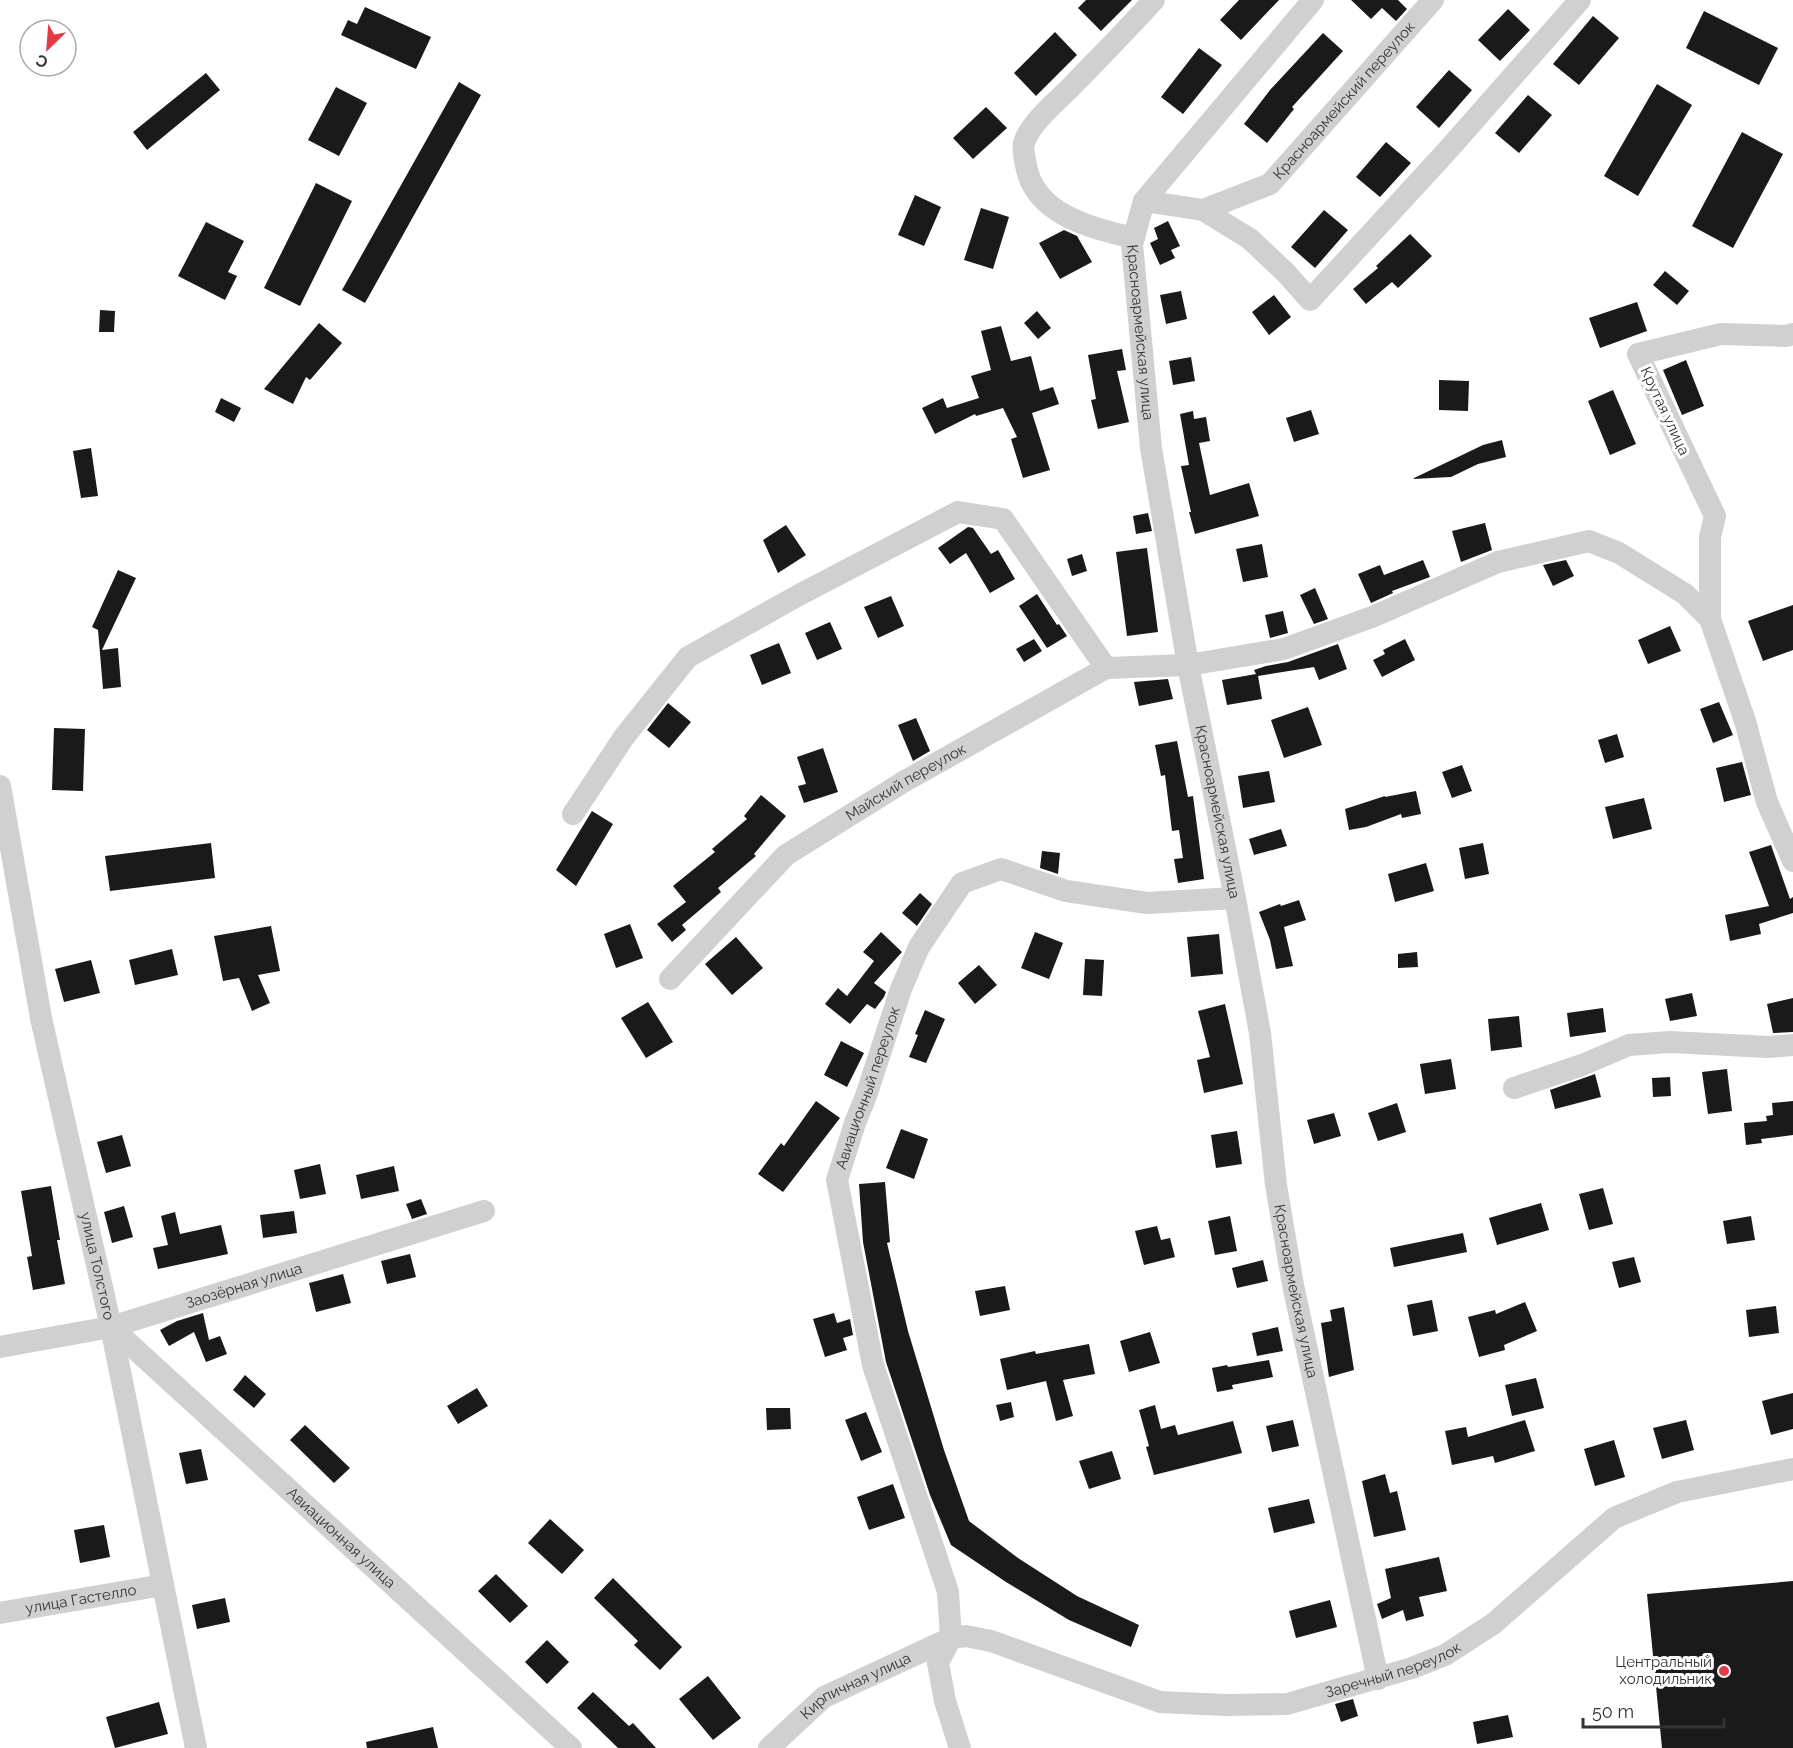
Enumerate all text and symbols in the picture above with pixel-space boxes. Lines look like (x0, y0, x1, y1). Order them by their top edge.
north arrow (18, 18, 78, 78)
street label: Красноармейский переулок (1269, 18, 1419, 183)
text: С (33, 50, 51, 72)
street label: Красноармейская улица (1123, 244, 1157, 421)
street label: Крутая улица (1637, 364, 1693, 458)
street label: Красноармейская улица (1191, 723, 1244, 900)
street label: Майский переулок (842, 740, 969, 825)
street label: Авиационный переулок (832, 1004, 904, 1171)
street label: Красноармейская улица (1270, 1203, 1322, 1379)
street label: улица Толстого (76, 1210, 118, 1322)
street label: Заозёрная улица (184, 1259, 304, 1312)
street label: Авиационная улица (283, 1483, 399, 1592)
street label: улица Гастелло (24, 1581, 138, 1618)
street label: Заречный переулок (1323, 1638, 1465, 1701)
street label: Кирпичная улица (797, 1649, 914, 1723)
place label: Центральный холодильник (1615, 1653, 1712, 1688)
marker: Центральный холодильник (1717, 1664, 1731, 1678)
scale bar (1583, 1691, 1724, 1729)
text: 50 m (1592, 1701, 1634, 1722)

